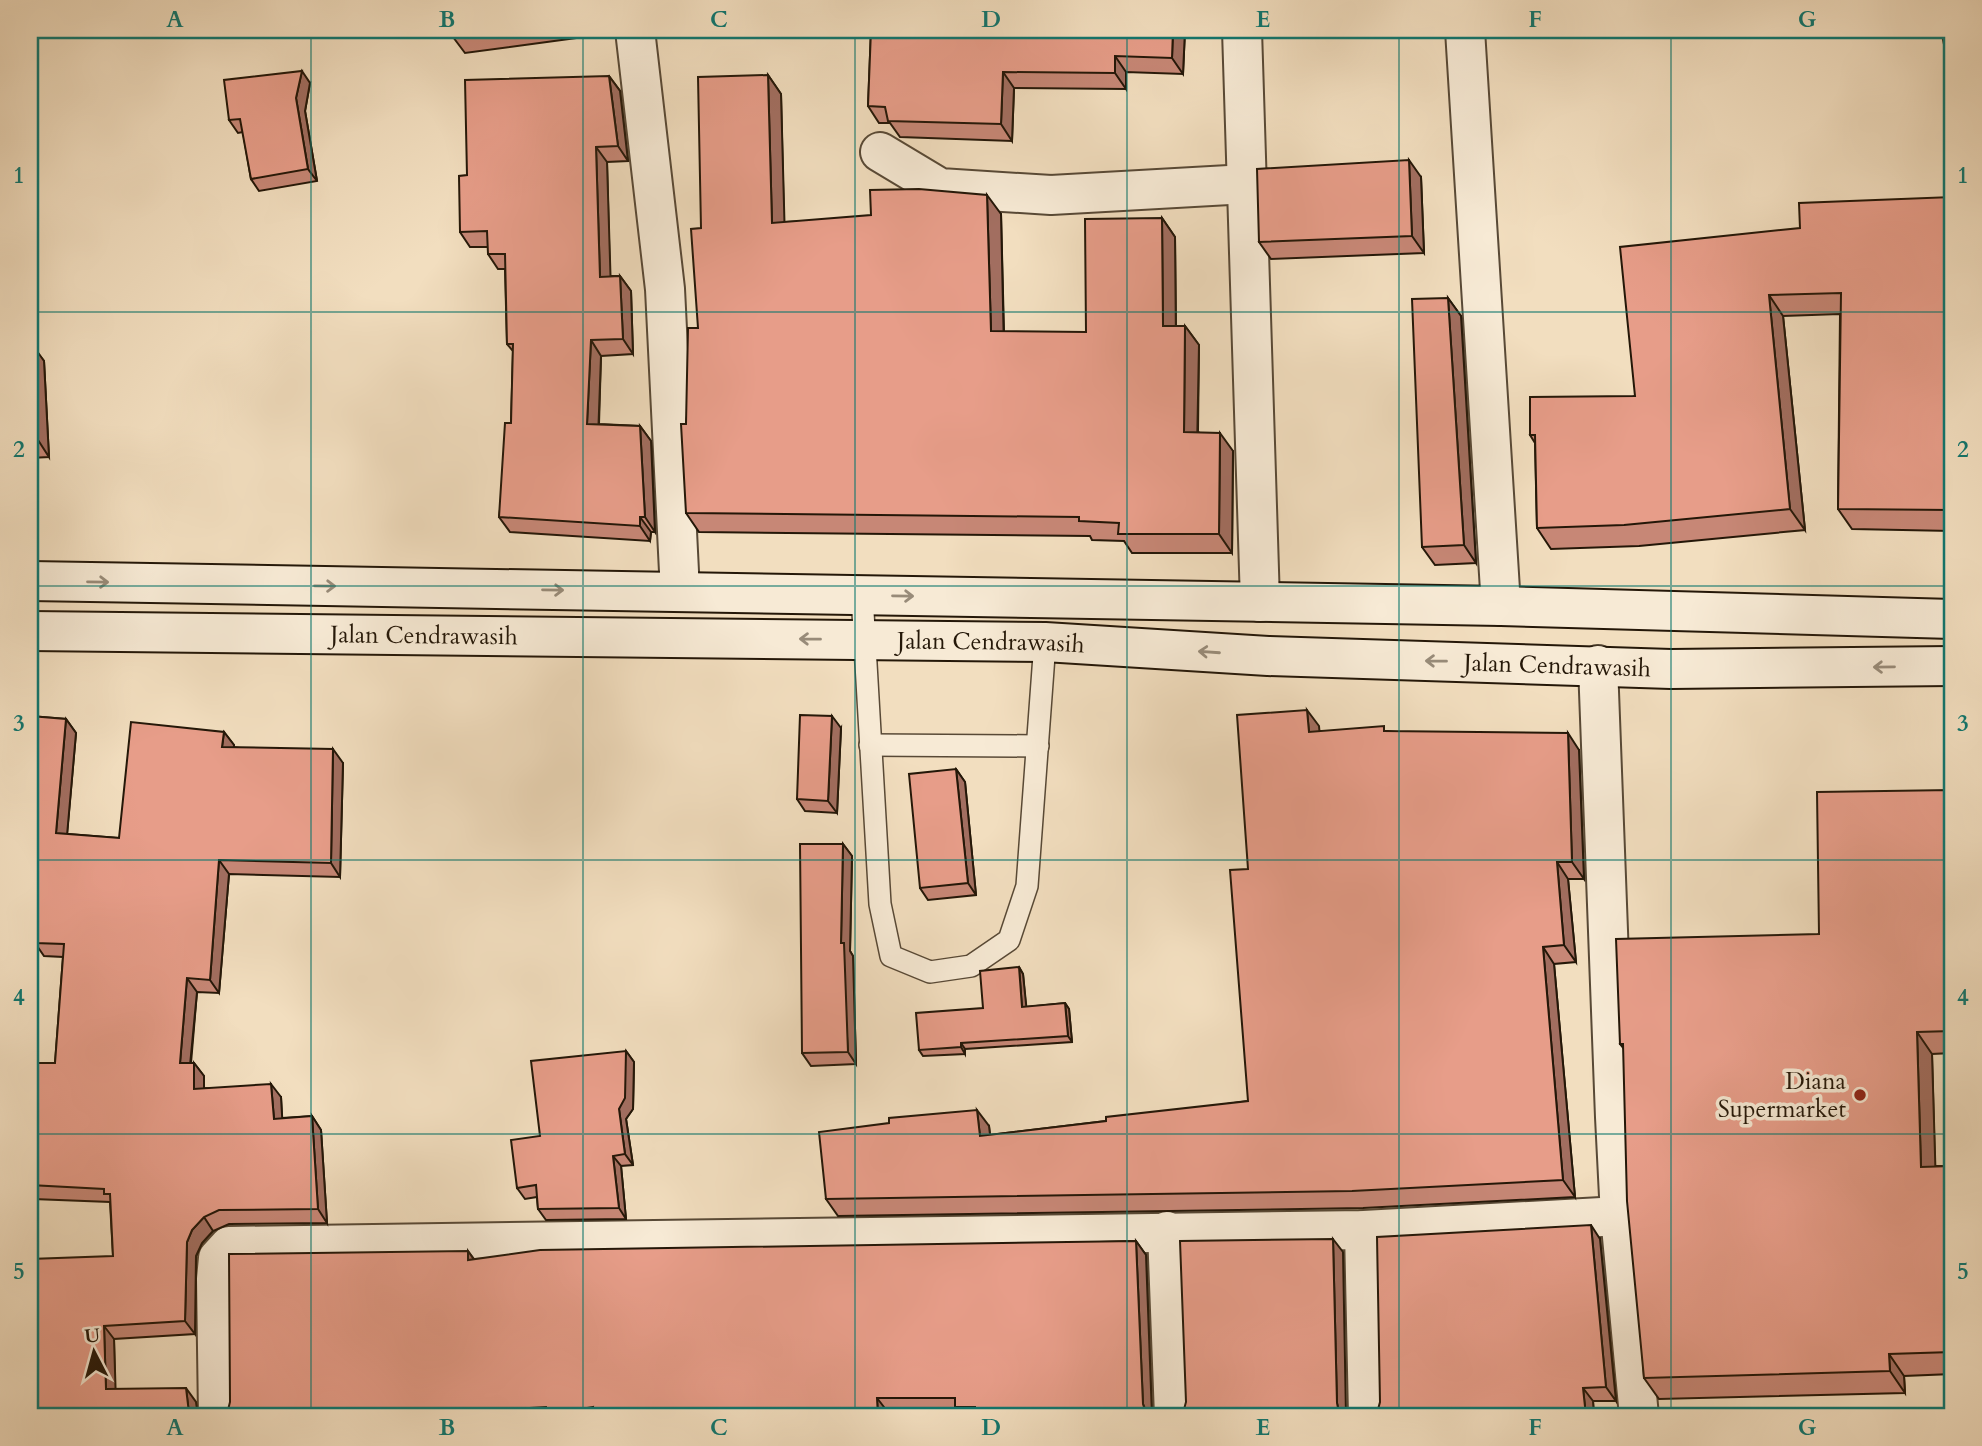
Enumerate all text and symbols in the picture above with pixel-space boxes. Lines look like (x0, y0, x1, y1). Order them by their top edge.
text: A (166, 4, 184, 35)
text: B (439, 4, 455, 35)
text: C (710, 4, 728, 35)
text: D (981, 4, 1001, 35)
text: E (1256, 4, 1270, 35)
text: F (1528, 4, 1542, 35)
text: G (1798, 4, 1817, 35)
text: 1 (13, 160, 25, 191)
text: 1 (1957, 160, 1969, 191)
text: 2 (13, 434, 25, 465)
text: 2 (1957, 434, 1969, 465)
one-way arrow (86, 575, 109, 589)
one-way arrow (314, 579, 337, 593)
one-way arrow (541, 583, 564, 596)
one-way arrow (891, 589, 914, 602)
street label: Jalan Cendrawasih (327, 618, 518, 653)
street label: Jalan Cendrawasih (894, 624, 1086, 661)
one-way arrow (799, 632, 822, 646)
one-way arrow (1198, 645, 1221, 658)
street label: Jalan Cendrawasih (1460, 646, 1652, 685)
one-way arrow (1425, 654, 1448, 667)
one-way arrow (1873, 660, 1896, 674)
text: 3 (13, 708, 25, 739)
text: 3 (1957, 708, 1969, 739)
text: 4 (13, 982, 25, 1013)
text: 4 (1957, 982, 1969, 1013)
place label: Diana Supermarket (1718, 1065, 1847, 1126)
marker: Diana Supermarket (1852, 1087, 1868, 1103)
text: 5 (13, 1256, 25, 1287)
text: 5 (1957, 1256, 1969, 1287)
north arrow (60, 1316, 130, 1386)
text: U (83, 1322, 102, 1350)
text: A (166, 1412, 184, 1443)
text: B (439, 1412, 455, 1443)
text: C (710, 1412, 728, 1443)
text: D (981, 1412, 1001, 1443)
text: E (1256, 1412, 1270, 1443)
text: F (1528, 1412, 1542, 1443)
text: G (1798, 1412, 1817, 1443)

